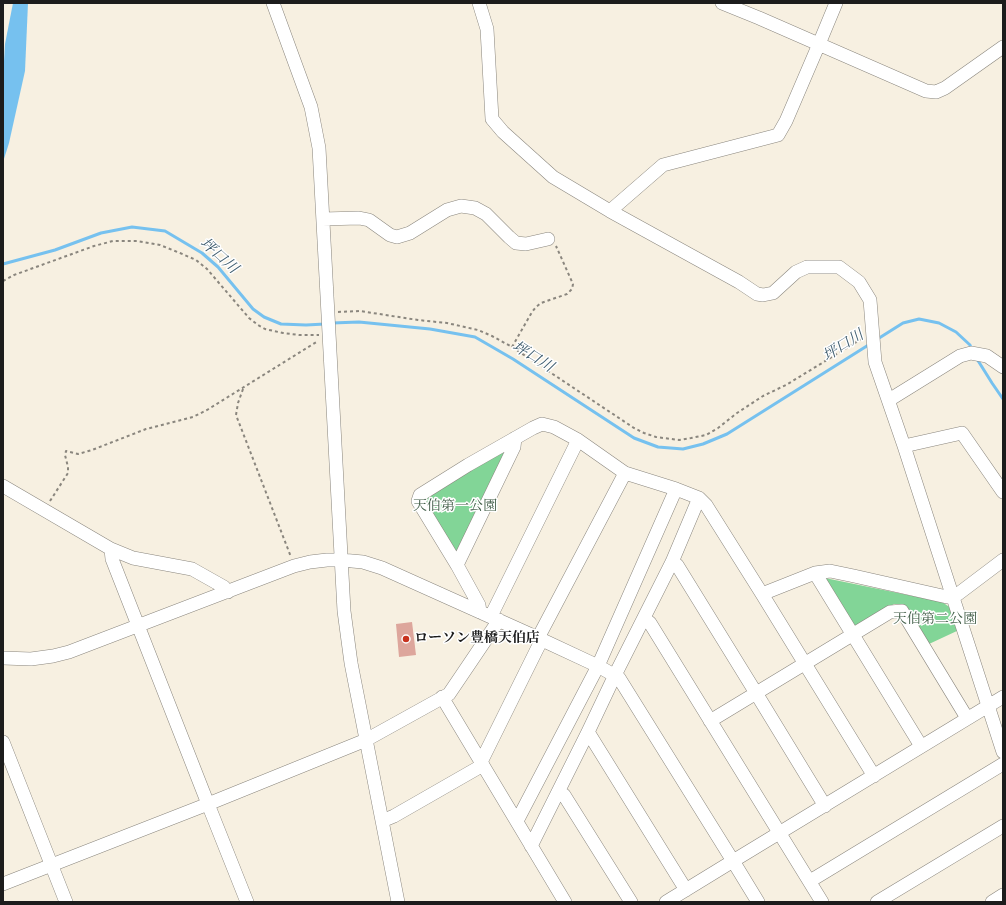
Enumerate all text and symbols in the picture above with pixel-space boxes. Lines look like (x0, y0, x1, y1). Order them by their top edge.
water label: 坪口川 (195, 235, 241, 279)
water label: 坪口川 (820, 327, 868, 367)
water label: 坪口川 (508, 338, 556, 378)
park label: 天伯第一公園 (413, 499, 497, 515)
park label: 天伯第二公園 (893, 612, 977, 628)
place label: ローソン豊橋天伯店 (414, 631, 540, 647)
marker: ローソン豊橋天伯店 (401, 634, 411, 644)

